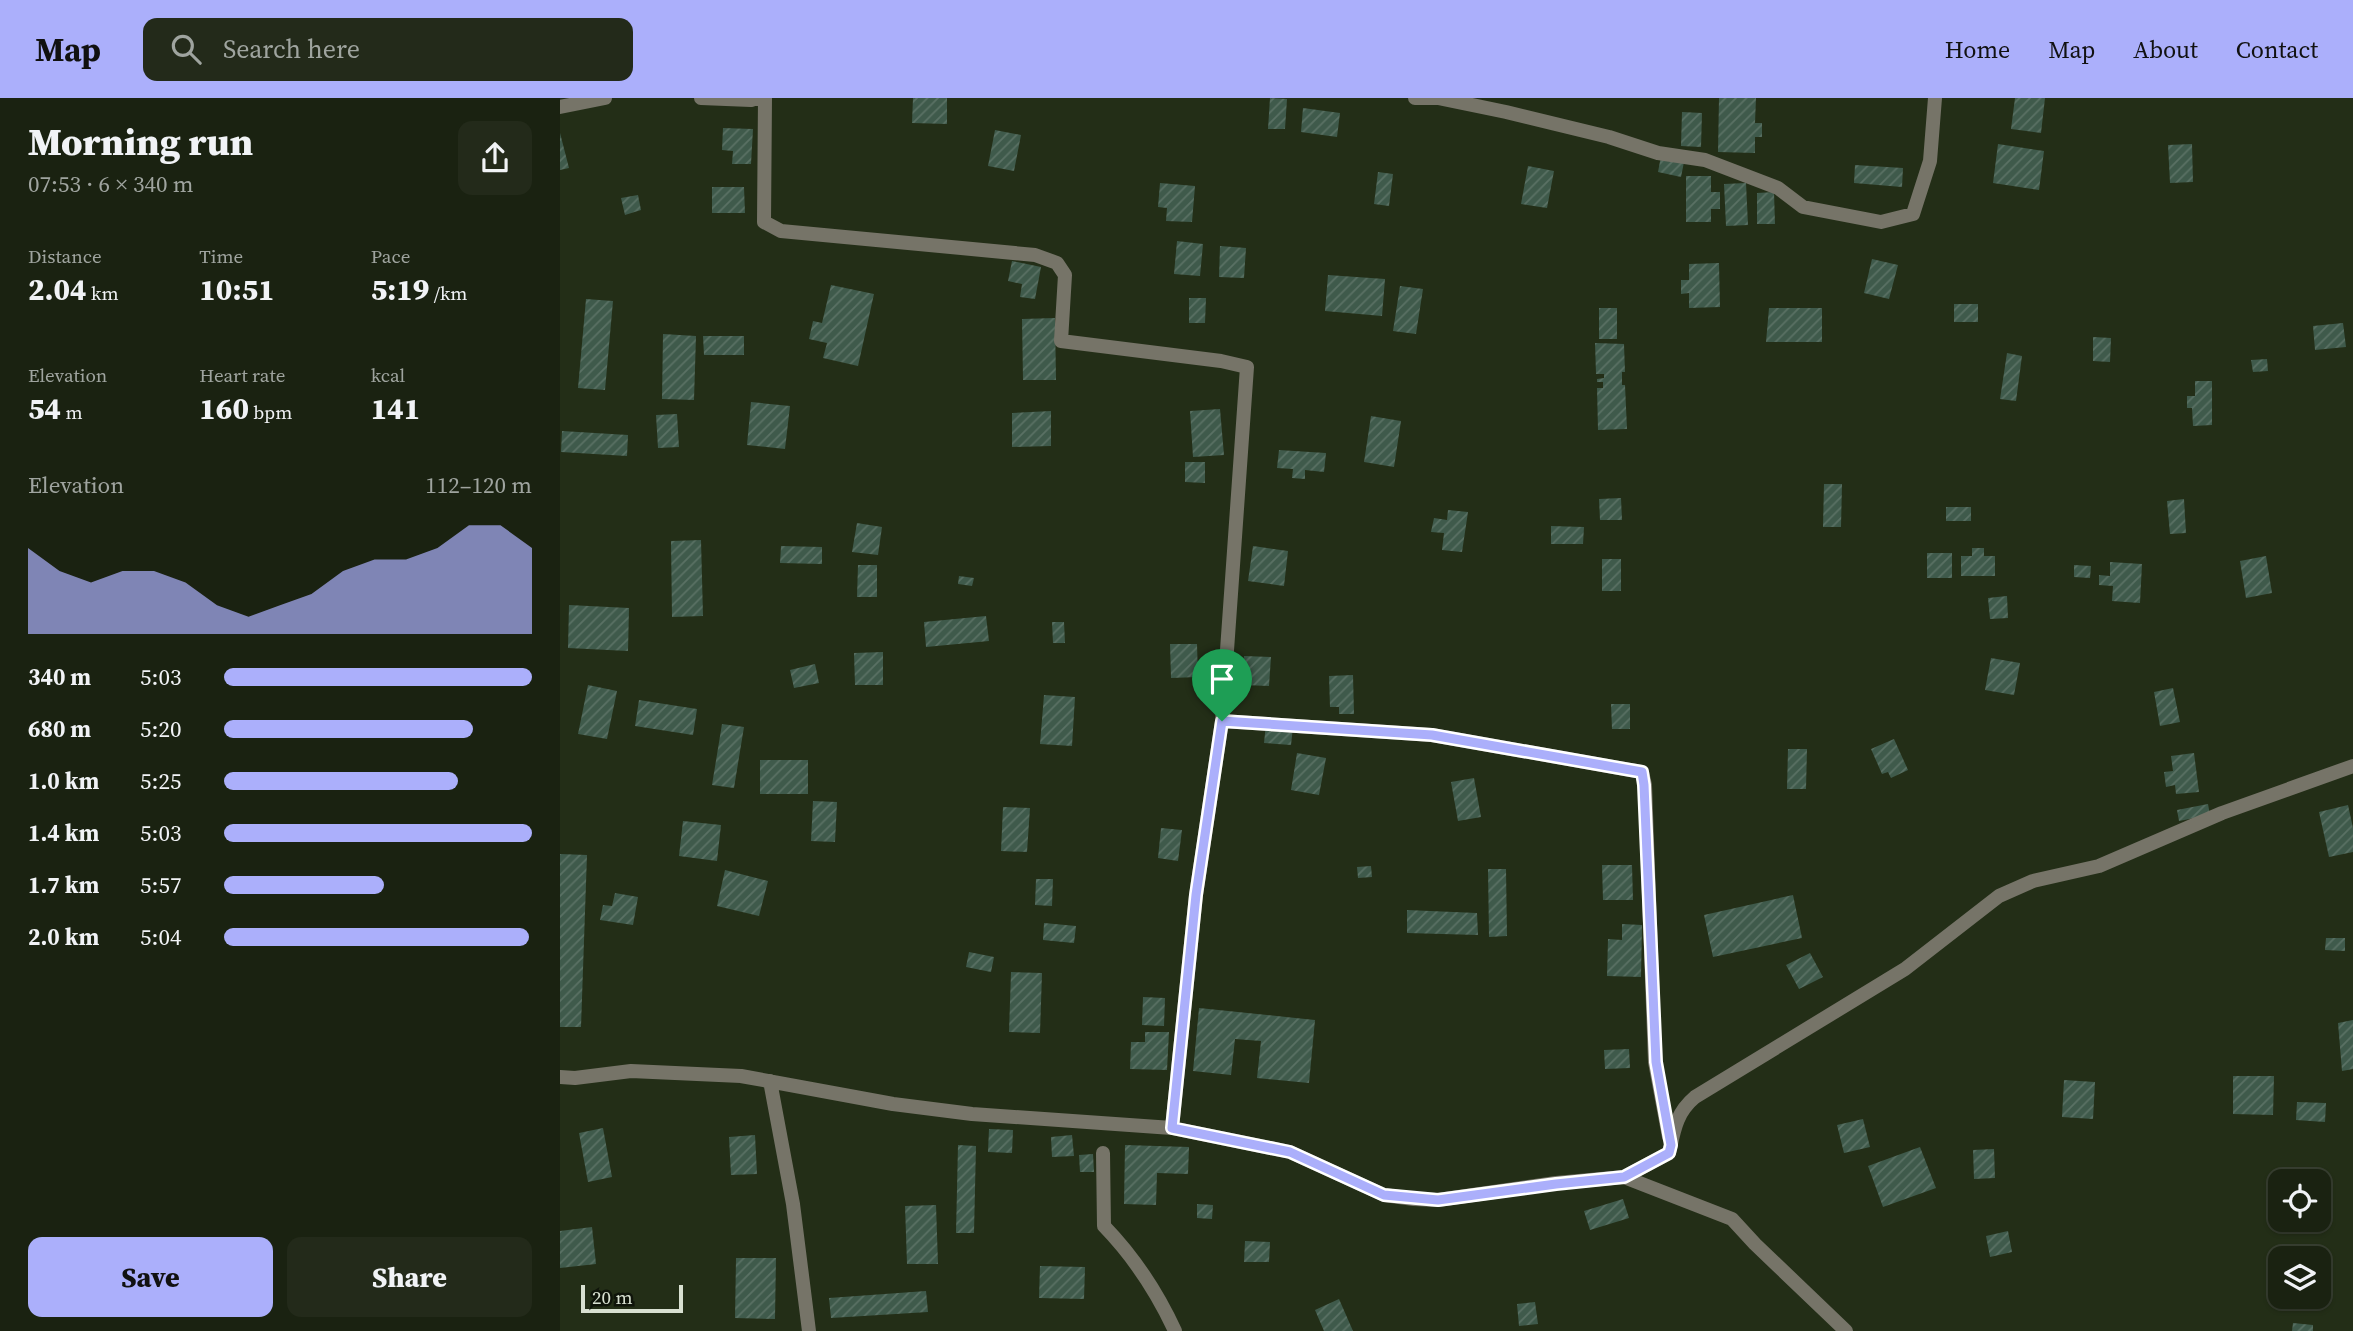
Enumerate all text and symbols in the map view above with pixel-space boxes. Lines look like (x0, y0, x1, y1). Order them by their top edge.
search box (143, 18, 633, 81)
text: Map (35, 27, 101, 72)
icon: search (167, 30, 205, 68)
text: Search here (223, 31, 360, 67)
text: Home (1945, 33, 2010, 66)
text: Map (2048, 33, 2095, 66)
text: About (2133, 33, 2198, 66)
text: Contact (2236, 33, 2318, 66)
text: Morning run (28, 116, 253, 168)
button: share (458, 121, 532, 195)
text: 07:53 · 6 × 340 m (28, 168, 194, 200)
text: Distance (28, 243, 102, 269)
text: Time (199, 243, 243, 269)
text: Pace (371, 243, 410, 269)
text: 2.04 (28, 269, 87, 310)
text: 10:51 (199, 269, 274, 310)
text: 5:19 (371, 269, 429, 310)
text: km (87, 280, 119, 306)
text: /km (429, 280, 467, 306)
text: Elevation (28, 362, 107, 388)
text: Heart rate (199, 362, 285, 388)
text: kcal (371, 362, 405, 388)
text: 54 (28, 388, 61, 429)
text: 160 (199, 388, 249, 429)
text: 141 (371, 388, 420, 429)
text: m (61, 399, 83, 425)
text: bpm (249, 399, 292, 425)
text: Elevation (28, 469, 124, 501)
text: 112–120 m (425, 469, 532, 501)
pin (1192, 649, 1252, 721)
icon: arrive (1203, 660, 1241, 698)
text: 340 m (28, 661, 91, 693)
text: 5:03 (140, 661, 181, 693)
text: 680 m (28, 713, 91, 745)
text: 5:20 (140, 713, 181, 745)
text: 1.0 km (28, 765, 99, 797)
text: 5:25 (140, 765, 181, 797)
text: 1.4 km (28, 817, 99, 849)
text: 5:03 (140, 817, 181, 849)
text: 1.7 km (28, 869, 99, 901)
text: 5:57 (140, 869, 181, 901)
text: 2.0 km (28, 921, 99, 953)
text: 5:04 (140, 921, 181, 953)
map controls (2268, 1169, 2331, 1309)
button: locate (2268, 1169, 2331, 1232)
button: Save (28, 1237, 273, 1317)
button: Share (287, 1237, 532, 1317)
button: layers (2268, 1246, 2331, 1309)
scale bar (581, 1282, 682, 1314)
text: 20 m (592, 1284, 633, 1310)

